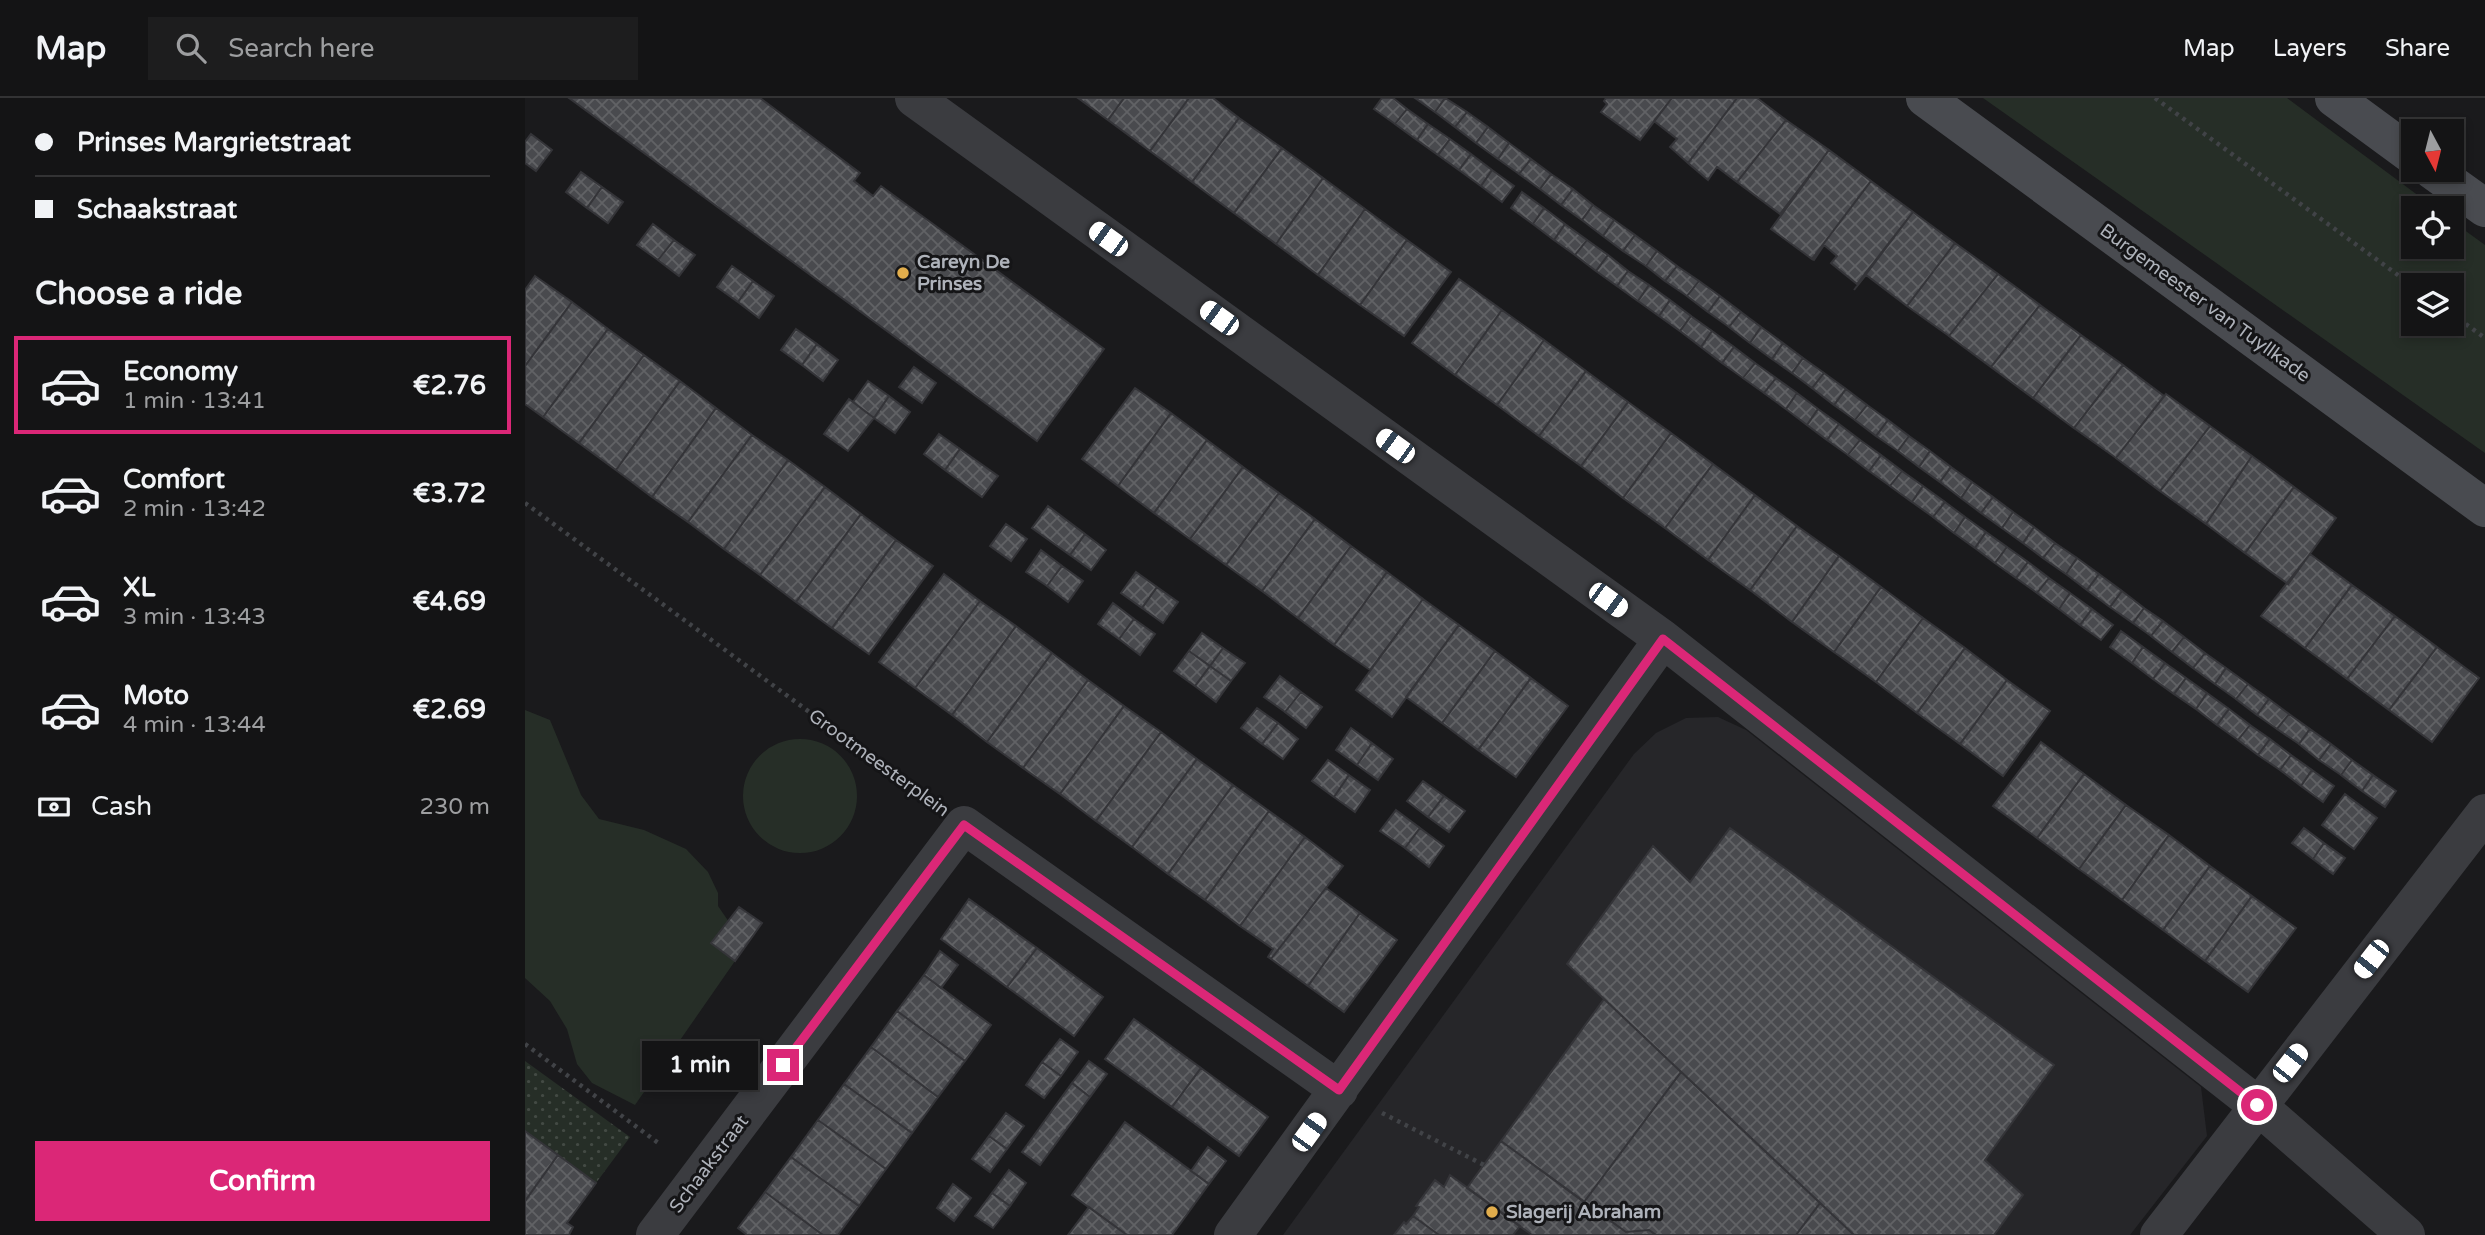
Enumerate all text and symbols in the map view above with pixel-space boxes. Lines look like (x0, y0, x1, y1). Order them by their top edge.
search box (148, 17, 638, 80)
text: Map (35, 29, 106, 68)
icon: search (172, 29, 210, 67)
text: Search here (228, 33, 374, 64)
text: Map (2183, 34, 2235, 63)
text: Layers (2273, 34, 2347, 63)
text: Share (2385, 34, 2450, 63)
north arrow (2401, 119, 2464, 182)
map controls (2401, 119, 2464, 336)
text: Prinses Margrietstraat (77, 127, 351, 158)
text: Schaakstraat (77, 194, 237, 225)
button: locate (2401, 196, 2464, 259)
car (1085, 218, 1132, 260)
street label: Burgemeester van Tuyllkade (2095, 219, 2315, 387)
place label: Careyn De Prinses (917, 251, 1010, 295)
marker: Careyn De Prinses (895, 265, 911, 281)
button: layers (2401, 273, 2464, 336)
text: Choose a ride (35, 275, 242, 313)
car (1196, 297, 1243, 339)
icon: car (39, 354, 102, 417)
text: Economy (123, 356, 238, 387)
text: €2.76 (413, 370, 486, 401)
text: 1 min · 13:41 (123, 387, 266, 415)
car (1372, 425, 1419, 467)
icon: car (39, 462, 102, 525)
text: Comfort (123, 464, 225, 495)
text: €3.72 (413, 478, 486, 509)
text: 2 min · 13:42 (123, 495, 266, 523)
icon: car (39, 570, 102, 633)
text: XL (123, 572, 155, 603)
car (1585, 579, 1632, 621)
text: €4.69 (413, 586, 486, 617)
text: 3 min · 13:43 (123, 603, 266, 631)
icon: car (39, 678, 102, 741)
text: Moto (123, 680, 189, 711)
text: €2.69 (413, 694, 486, 725)
street label: Grootmeesterplein (804, 705, 954, 821)
text: 4 min · 13:44 (123, 711, 266, 739)
icon: cash (35, 788, 73, 826)
text: Cash (91, 791, 152, 822)
text: 230 m (420, 793, 490, 821)
car (2350, 936, 2393, 982)
callout: 1 min (643, 1040, 758, 1090)
car (2269, 1040, 2312, 1086)
route end (767, 1049, 799, 1081)
text: 1 min (669, 1051, 731, 1079)
route start (2241, 1089, 2273, 1121)
car (1289, 1109, 1330, 1155)
street label: Schaakstraat (665, 1111, 753, 1217)
button: Confirm (35, 1141, 490, 1221)
place label: Slagerij Abraham (1506, 1201, 1661, 1224)
marker: Slagerij Abraham (1484, 1204, 1500, 1220)

